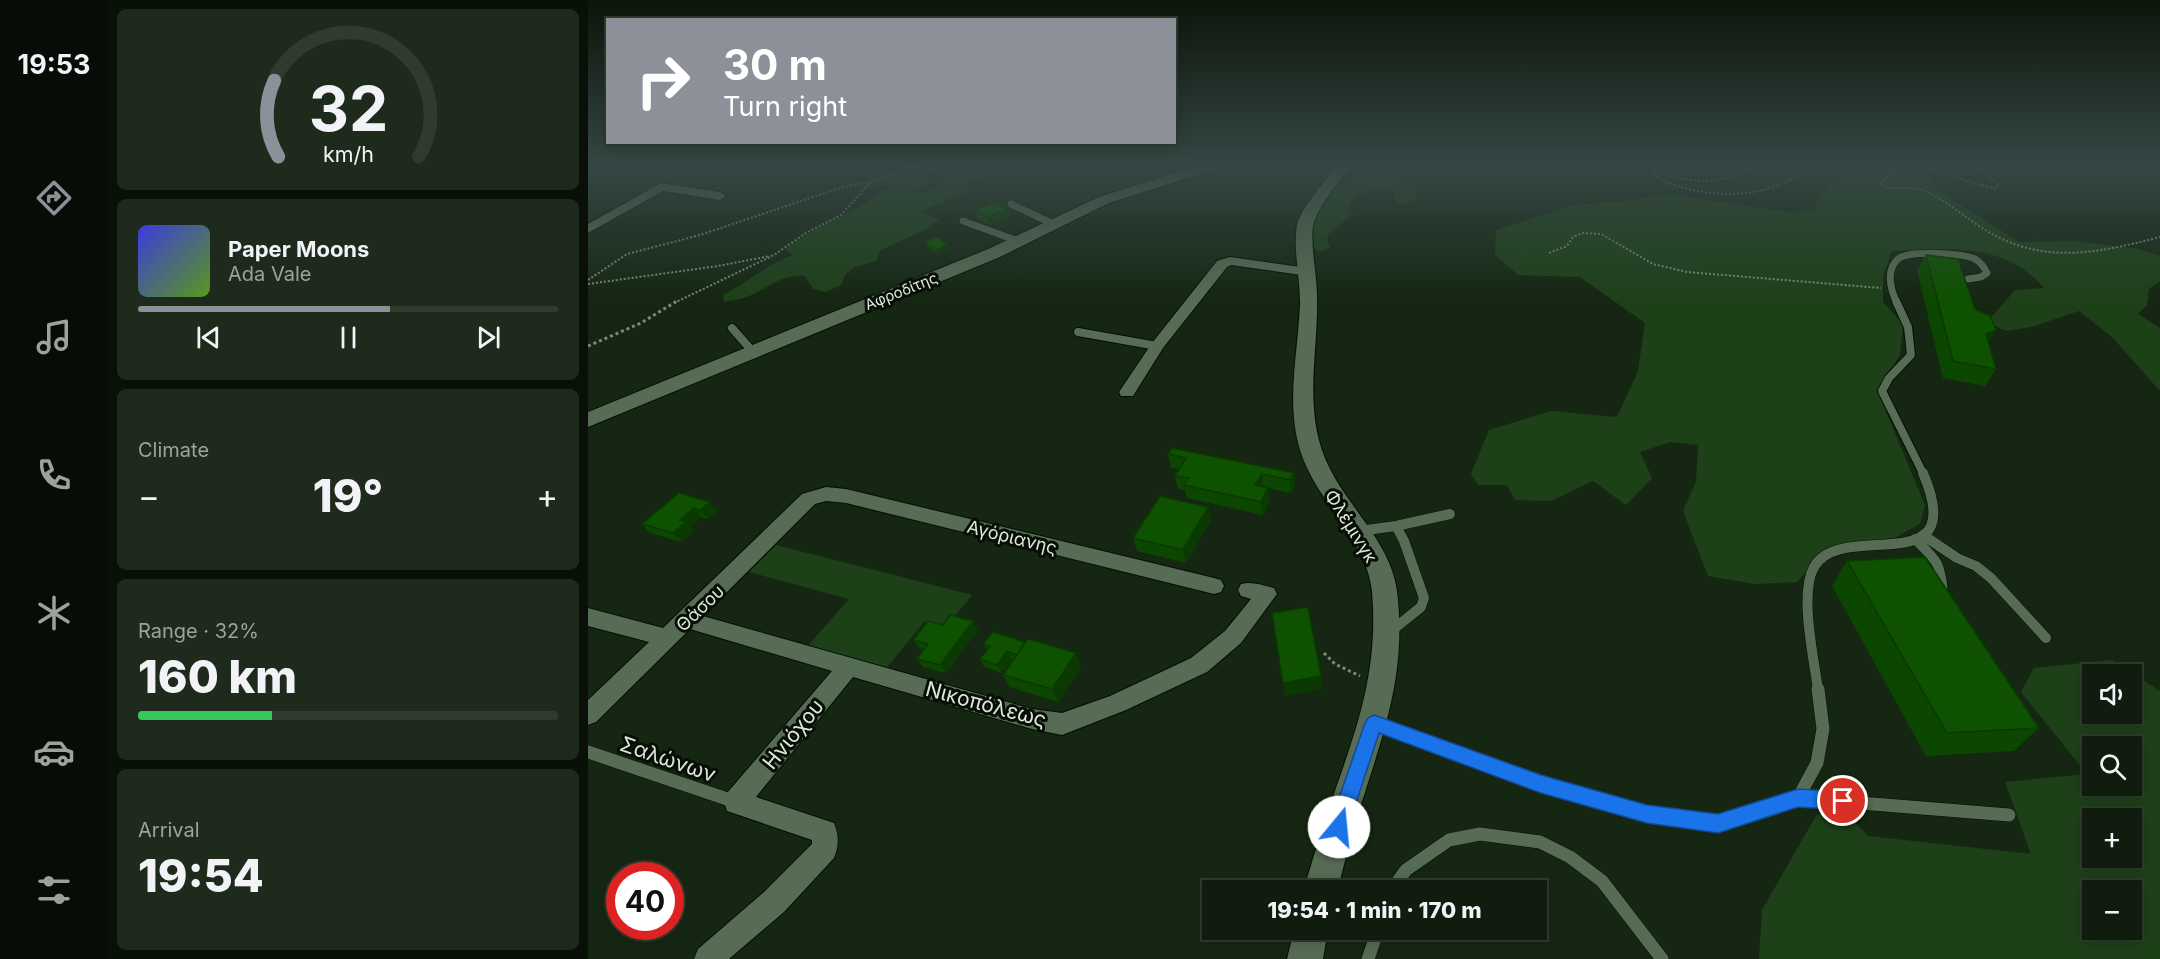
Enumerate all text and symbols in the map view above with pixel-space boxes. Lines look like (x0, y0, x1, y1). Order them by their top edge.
text: 30 m (723, 39, 827, 90)
icon: right (624, 42, 702, 120)
text: 19:53 (18, 48, 90, 81)
text: 32 (308, 71, 388, 146)
text: Turn right (723, 90, 847, 123)
text: km/h (323, 141, 373, 167)
icon: directions (33, 177, 75, 219)
text: Paper Moons (228, 236, 369, 262)
text: Ada Vale (228, 262, 311, 286)
street label: Αφροδίτης (862, 268, 940, 314)
icon: music (33, 316, 75, 358)
icon: previous (192, 321, 225, 354)
icon: pause (332, 321, 365, 354)
icon: next (472, 321, 505, 354)
text: Climate (138, 438, 209, 462)
icon: phone (33, 454, 75, 496)
text: 19° (313, 468, 383, 523)
text: − (138, 476, 160, 516)
text: + (536, 476, 558, 516)
street label: Φλέμινγκ (1320, 486, 1382, 567)
street label: Αγόριανης (965, 516, 1059, 558)
street label: Θάσου (672, 580, 728, 636)
icon: climate (33, 592, 75, 634)
text: Range · 32% (138, 619, 259, 643)
text: 160 km (138, 649, 297, 704)
map controls (2082, 664, 2142, 940)
button: sound (2082, 664, 2142, 724)
street label: Νικοπόλεως (923, 676, 1049, 732)
street label: Ηνιόχου (757, 694, 829, 774)
icon: car (33, 731, 75, 773)
street label: Σαλώνων (617, 731, 719, 787)
button: search (2082, 736, 2142, 796)
pin (1817, 775, 1868, 826)
icon: arrive (1826, 784, 1859, 817)
position arrow (1307, 795, 1371, 859)
button: + (2082, 808, 2142, 868)
text: Arrival (138, 818, 200, 842)
text: 19:54 (138, 848, 264, 903)
speed limit sign: 40 (606, 862, 684, 940)
icon: filters (33, 869, 75, 911)
button: − (2082, 880, 2142, 940)
text: 19:54 · 1 min · 170 m (1267, 897, 1482, 923)

